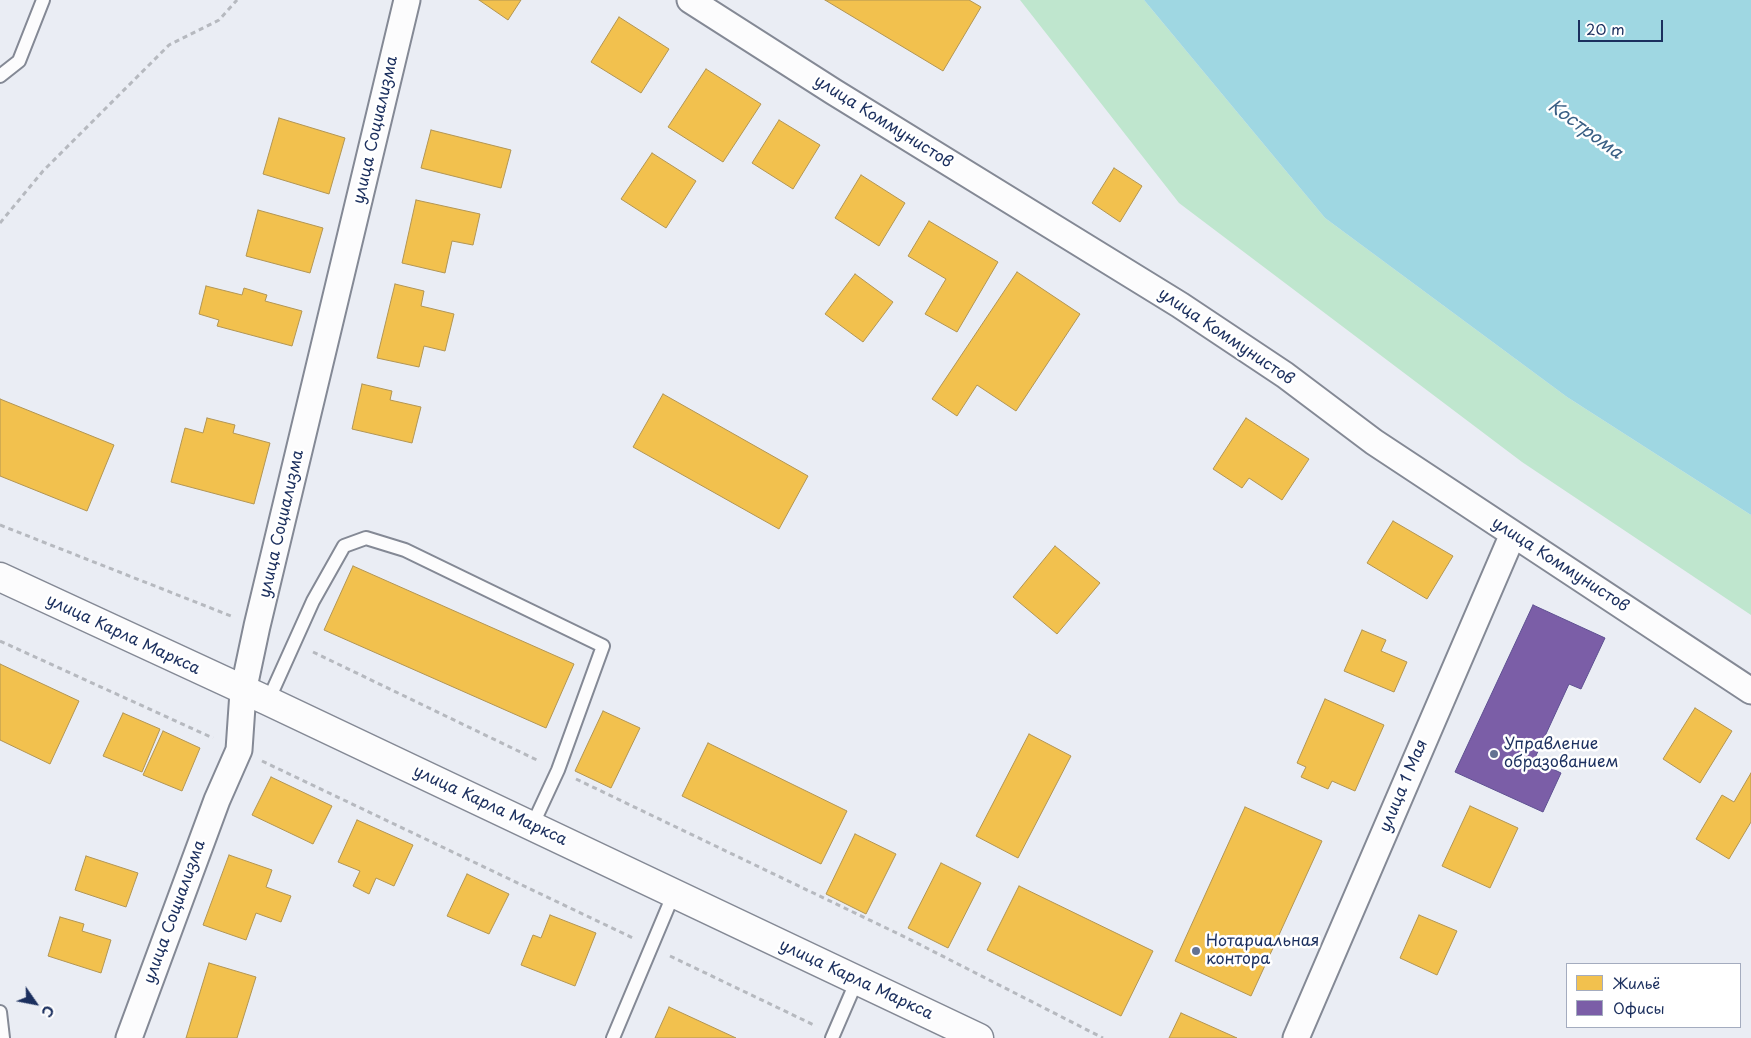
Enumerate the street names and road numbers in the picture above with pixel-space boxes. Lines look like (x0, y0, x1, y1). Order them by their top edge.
street label: улица Социализма (350, 54, 402, 206)
street label: улица Коммунистов (810, 72, 956, 172)
street label: улица Коммунистов (1154, 284, 1298, 390)
street label: улица Социализма (256, 448, 308, 600)
street label: улица Коммунистов (1488, 513, 1632, 617)
street label: улица Карла Маркса (43, 591, 203, 679)
street label: улица 1 Мая (1376, 737, 1432, 835)
street label: улица Карла Маркса (410, 762, 570, 850)
street label: улица Социализма (140, 838, 210, 986)
street label: улица Карла Маркса (776, 936, 936, 1024)

